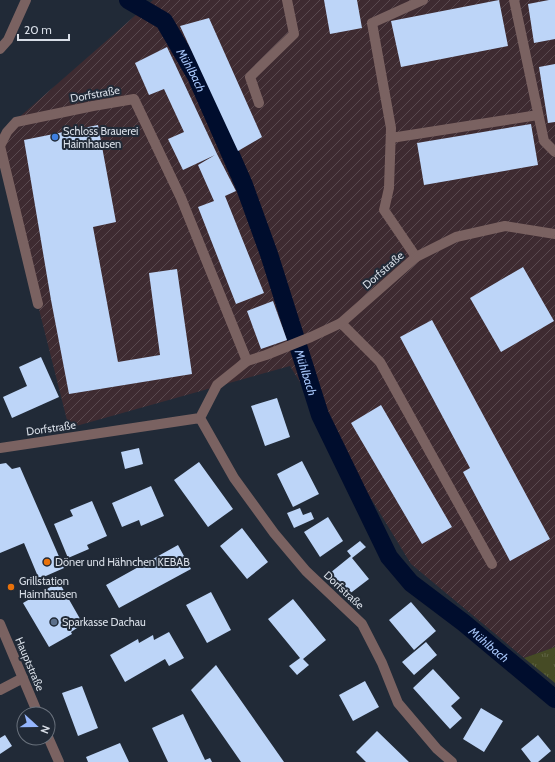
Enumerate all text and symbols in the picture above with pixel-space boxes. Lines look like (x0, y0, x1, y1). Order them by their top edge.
scale bar (18, 16, 69, 42)
text: 20 m (24, 22, 52, 37)
water label: Mühlbach (173, 45, 209, 94)
street label: Dorfstraße (69, 83, 121, 105)
place label: Schloss Brauerei Haimhausen (63, 124, 138, 151)
marker: Schloss Brauerei Haimhausen (50, 132, 60, 142)
street label: Dorfstraße (360, 248, 407, 292)
water label: Mühlbach (292, 347, 321, 397)
street label: Dorfstraße (25, 418, 77, 438)
place label: Döner und Hähnchen KEBAB (55, 555, 190, 569)
marker: Döner und Hähnchen KEBAB (42, 557, 52, 567)
street label: Dorfstraße (321, 568, 367, 612)
place label: Grillstation Haimhausen (19, 574, 77, 601)
marker: Grillstation Haimhausen (6, 582, 16, 592)
place label: Sparkasse Dachau (62, 615, 146, 629)
marker: Sparkasse Dachau (49, 617, 59, 627)
water label: Mühlbach (466, 623, 512, 665)
street label: Hauptstraße (12, 635, 48, 693)
north arrow (16, 706, 56, 746)
text: N (37, 723, 53, 736)

